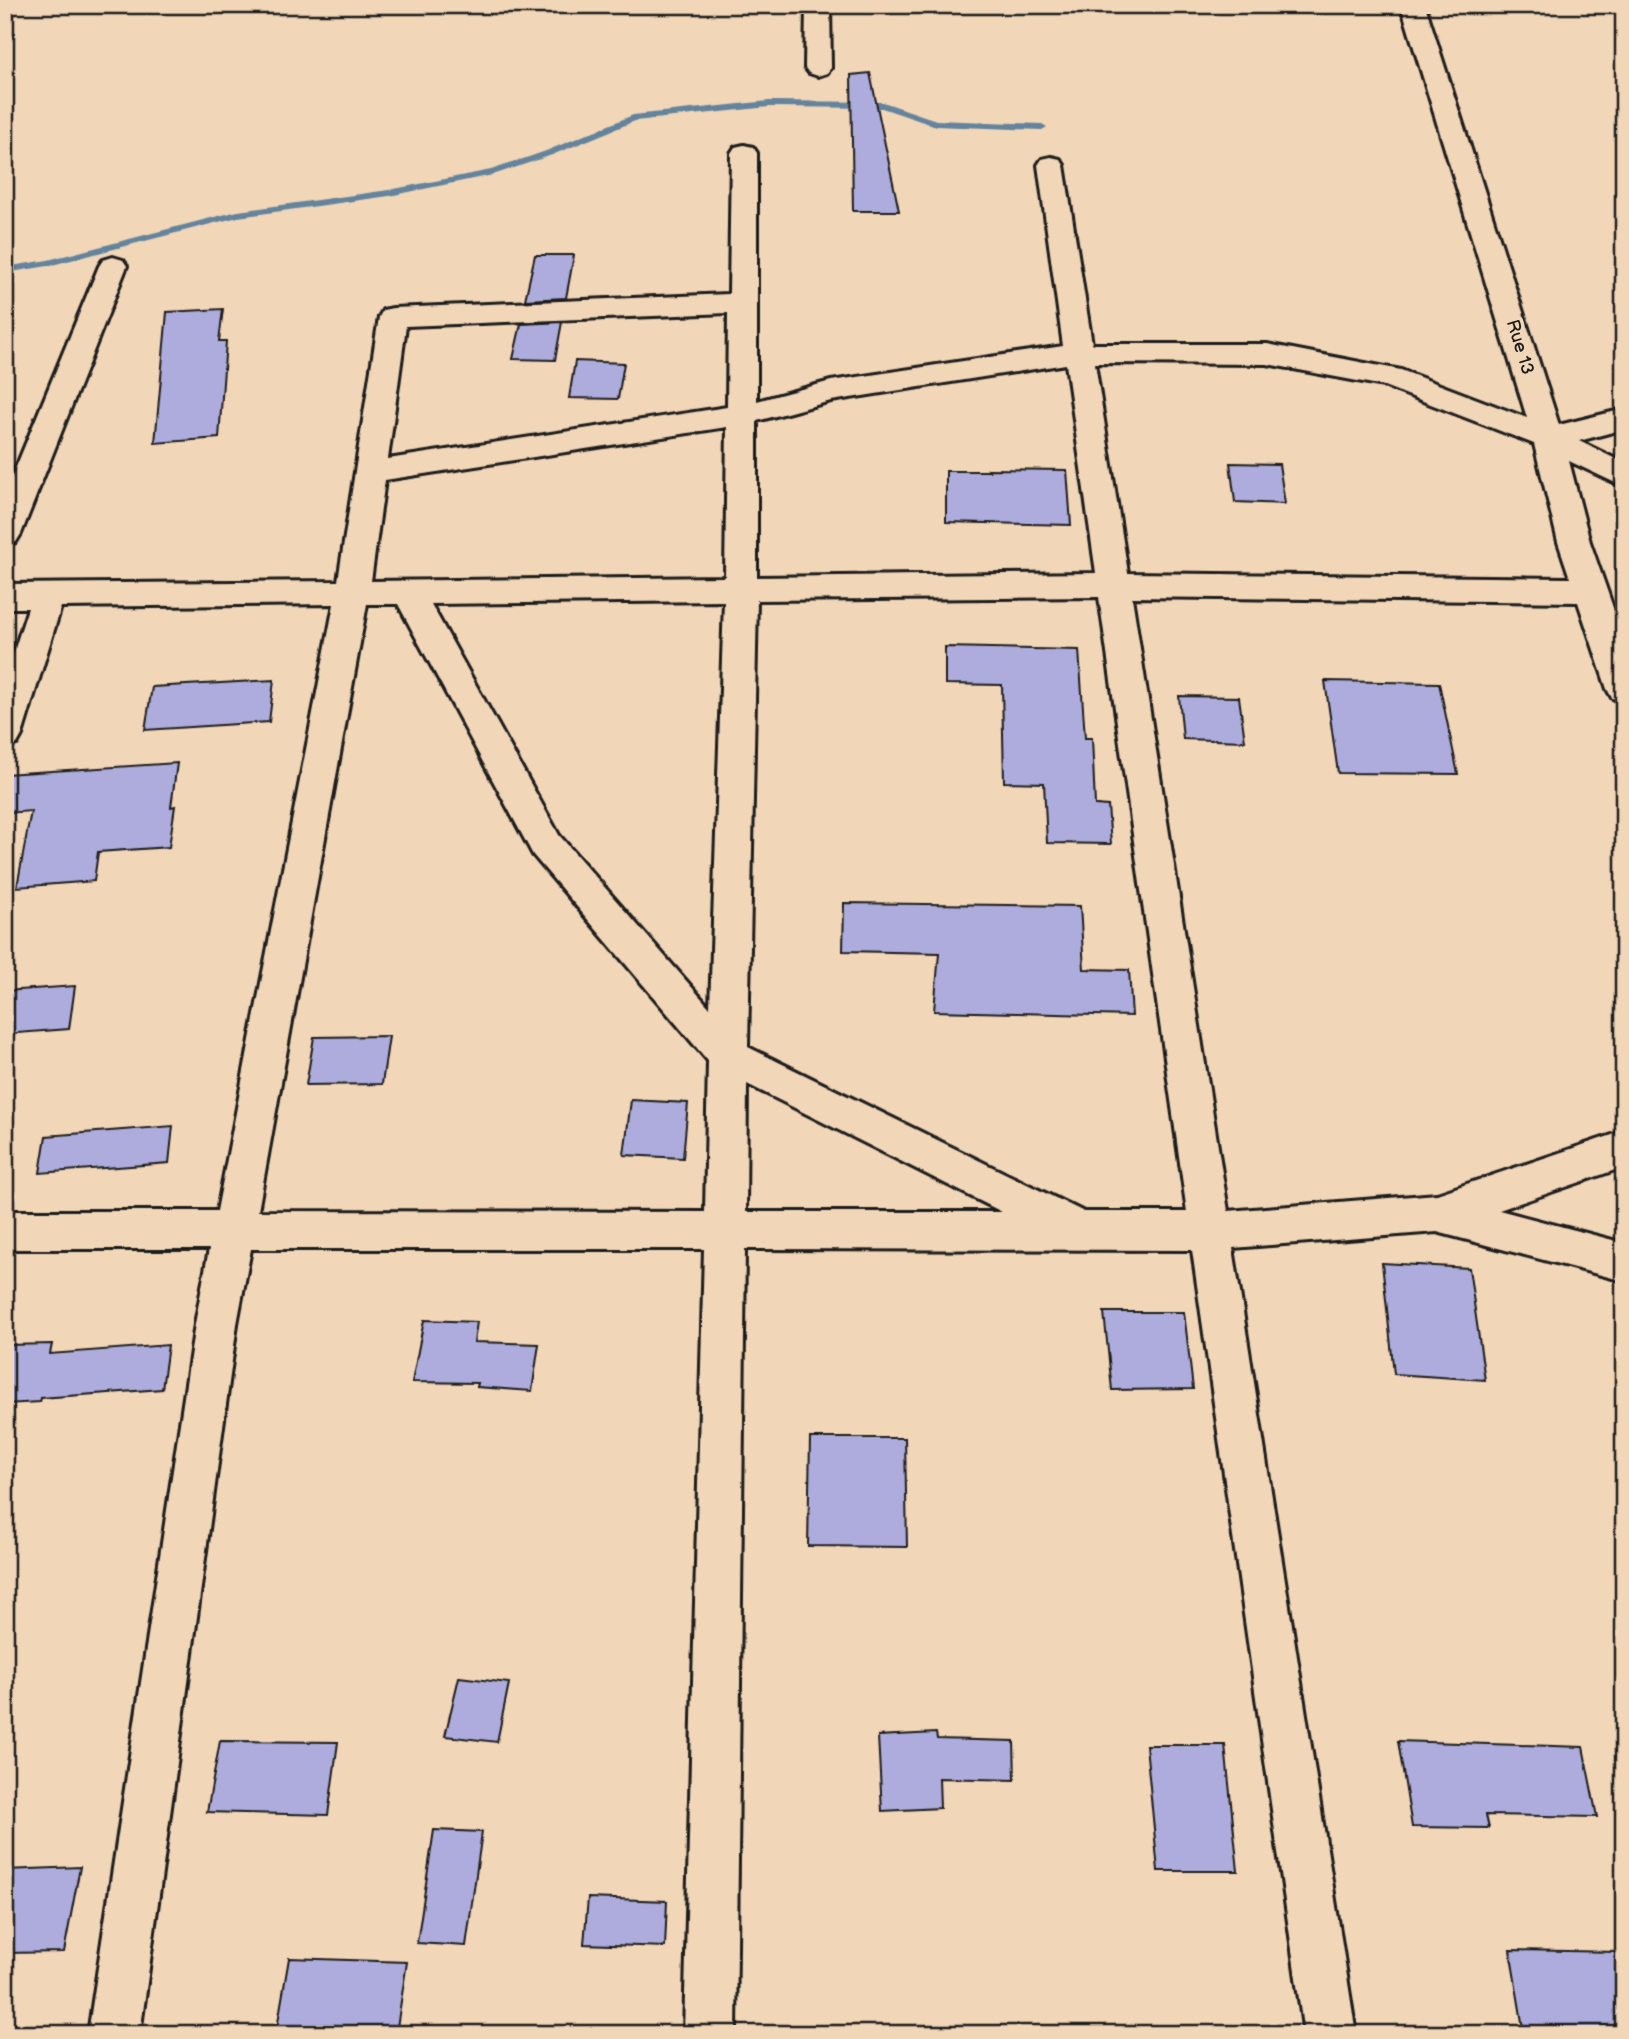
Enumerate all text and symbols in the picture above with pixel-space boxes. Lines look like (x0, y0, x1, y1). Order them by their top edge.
street label: Rue 13 (1502, 317, 1538, 377)

